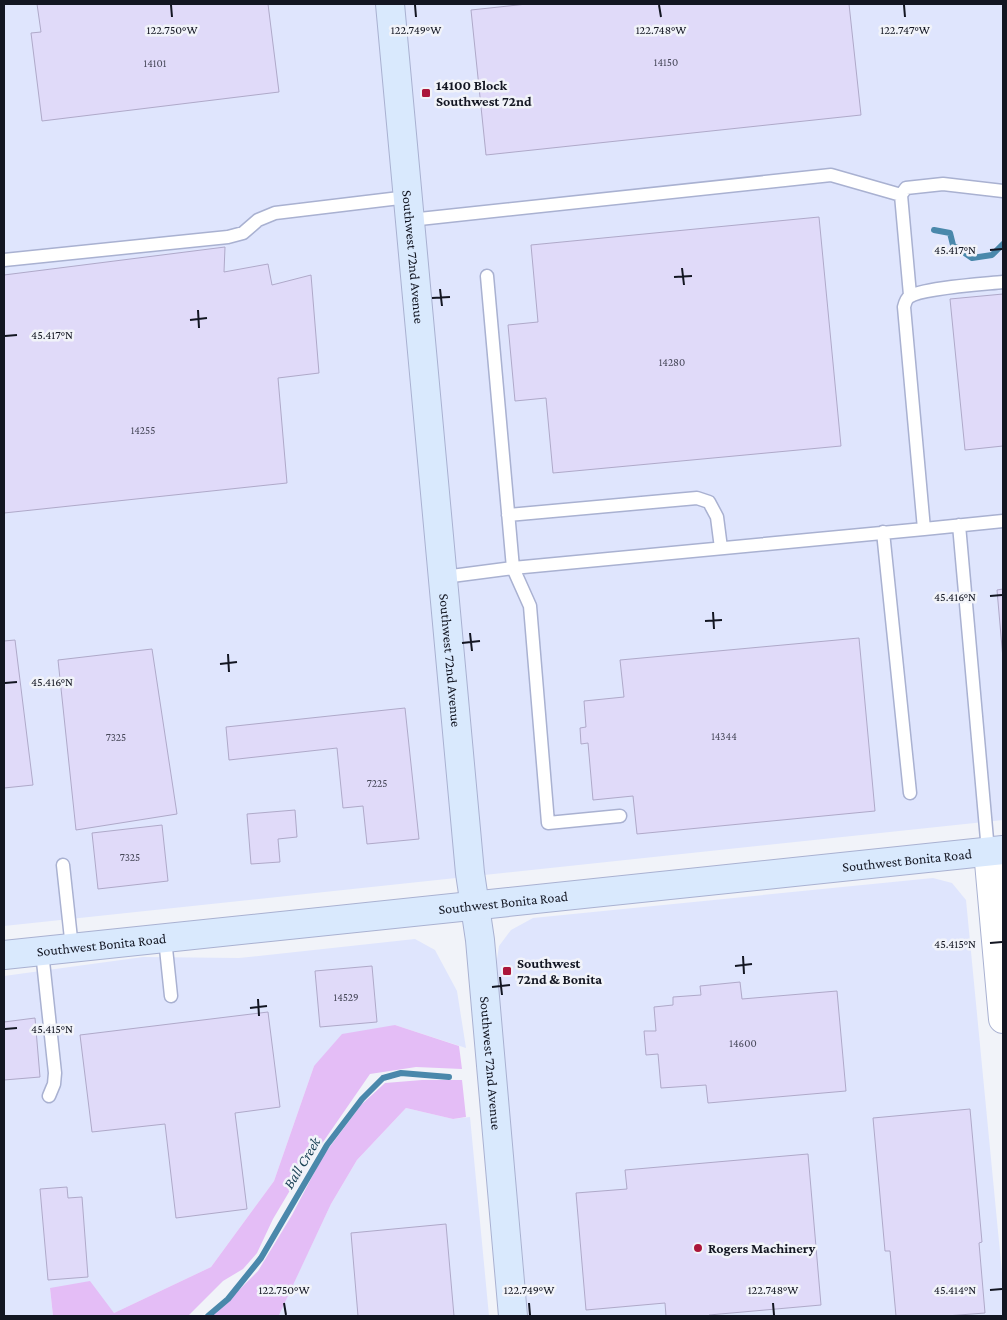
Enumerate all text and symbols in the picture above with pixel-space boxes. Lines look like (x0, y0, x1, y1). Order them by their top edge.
text: 122.750°W (147, 23, 198, 37)
text: 122.749°W (391, 23, 441, 37)
text: 122.748°W (636, 23, 686, 37)
text: 122.747°W (880, 23, 930, 37)
house number: 14150 (654, 56, 678, 68)
house number: 14101 (144, 57, 167, 69)
place label: 14100 Block Southwest 72nd (436, 77, 532, 109)
marker: 14100 Block Southwest 72nd (420, 87, 432, 99)
street label: Southwest 72nd Avenue (399, 189, 427, 324)
text: 45.417°N (934, 243, 976, 257)
text: 45.417°N (31, 328, 73, 342)
house number: 14280 (659, 356, 685, 368)
house number: 14255 (131, 424, 155, 436)
text: 45.416°N (934, 590, 976, 604)
street label: Southwest 72nd Avenue (436, 593, 465, 728)
text: 45.416°N (31, 675, 73, 689)
house number: 14344 (711, 730, 737, 742)
house number: 7325 (106, 731, 126, 743)
house number: 7225 (367, 777, 387, 789)
street label: Southwest Bonita Road (841, 845, 973, 875)
house number: 7325 (120, 851, 140, 863)
street label: Southwest Bonita Road (438, 888, 569, 917)
street label: Southwest Bonita Road (36, 930, 168, 960)
text: 45.415°N (934, 937, 976, 951)
place label: Southwest 72nd & Bonita (517, 955, 602, 987)
marker: Southwest 72nd & Bonita (501, 965, 513, 977)
house number: 14529 (334, 991, 358, 1003)
street label: Southwest 72nd Avenue (477, 996, 505, 1131)
text: 45.415°N (31, 1022, 73, 1036)
house number: 14600 (729, 1037, 757, 1049)
water label: Ball Creek (280, 1133, 324, 1192)
place label: Rogers Machinery (708, 1240, 815, 1256)
marker: Rogers Machinery (692, 1242, 704, 1254)
text: 122.750°W (259, 1283, 310, 1297)
text: 122.749°W (504, 1283, 554, 1297)
text: 122.748°W (748, 1283, 798, 1297)
text: 45.414°N (934, 1283, 976, 1297)

